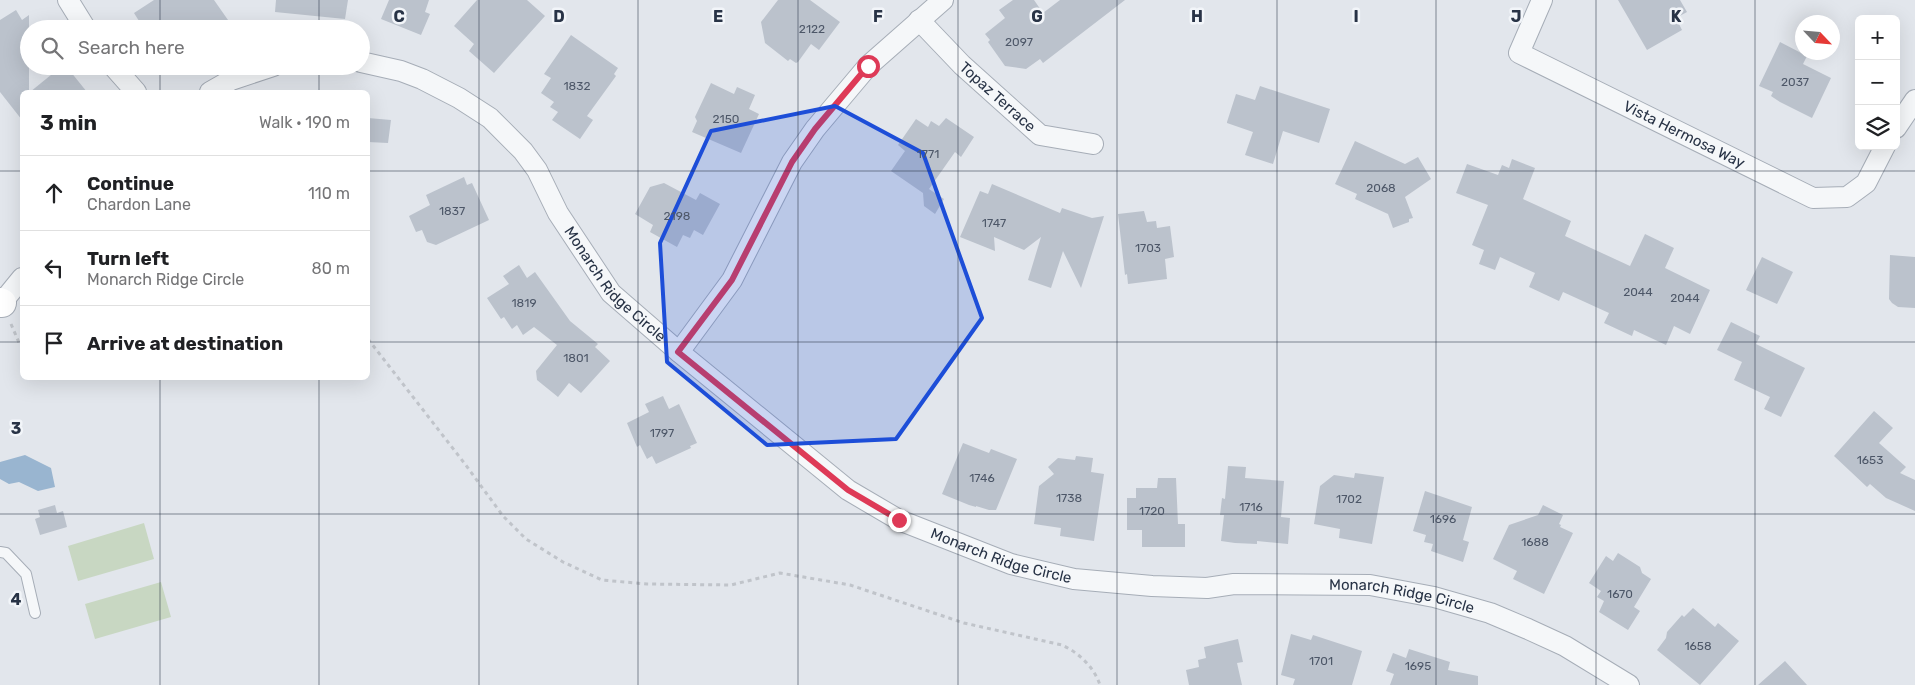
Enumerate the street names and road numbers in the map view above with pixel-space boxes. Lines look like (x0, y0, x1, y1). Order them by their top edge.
street label: Topaz Terrace (956, 58, 1039, 136)
street label: Vista Hermosa Way (1621, 97, 1748, 172)
street label: Monarch Ridge Circle (561, 223, 670, 346)
street label: Monarch Ridge Circle (928, 524, 1073, 587)
street label: Monarch Ridge Circle (1329, 576, 1476, 617)

